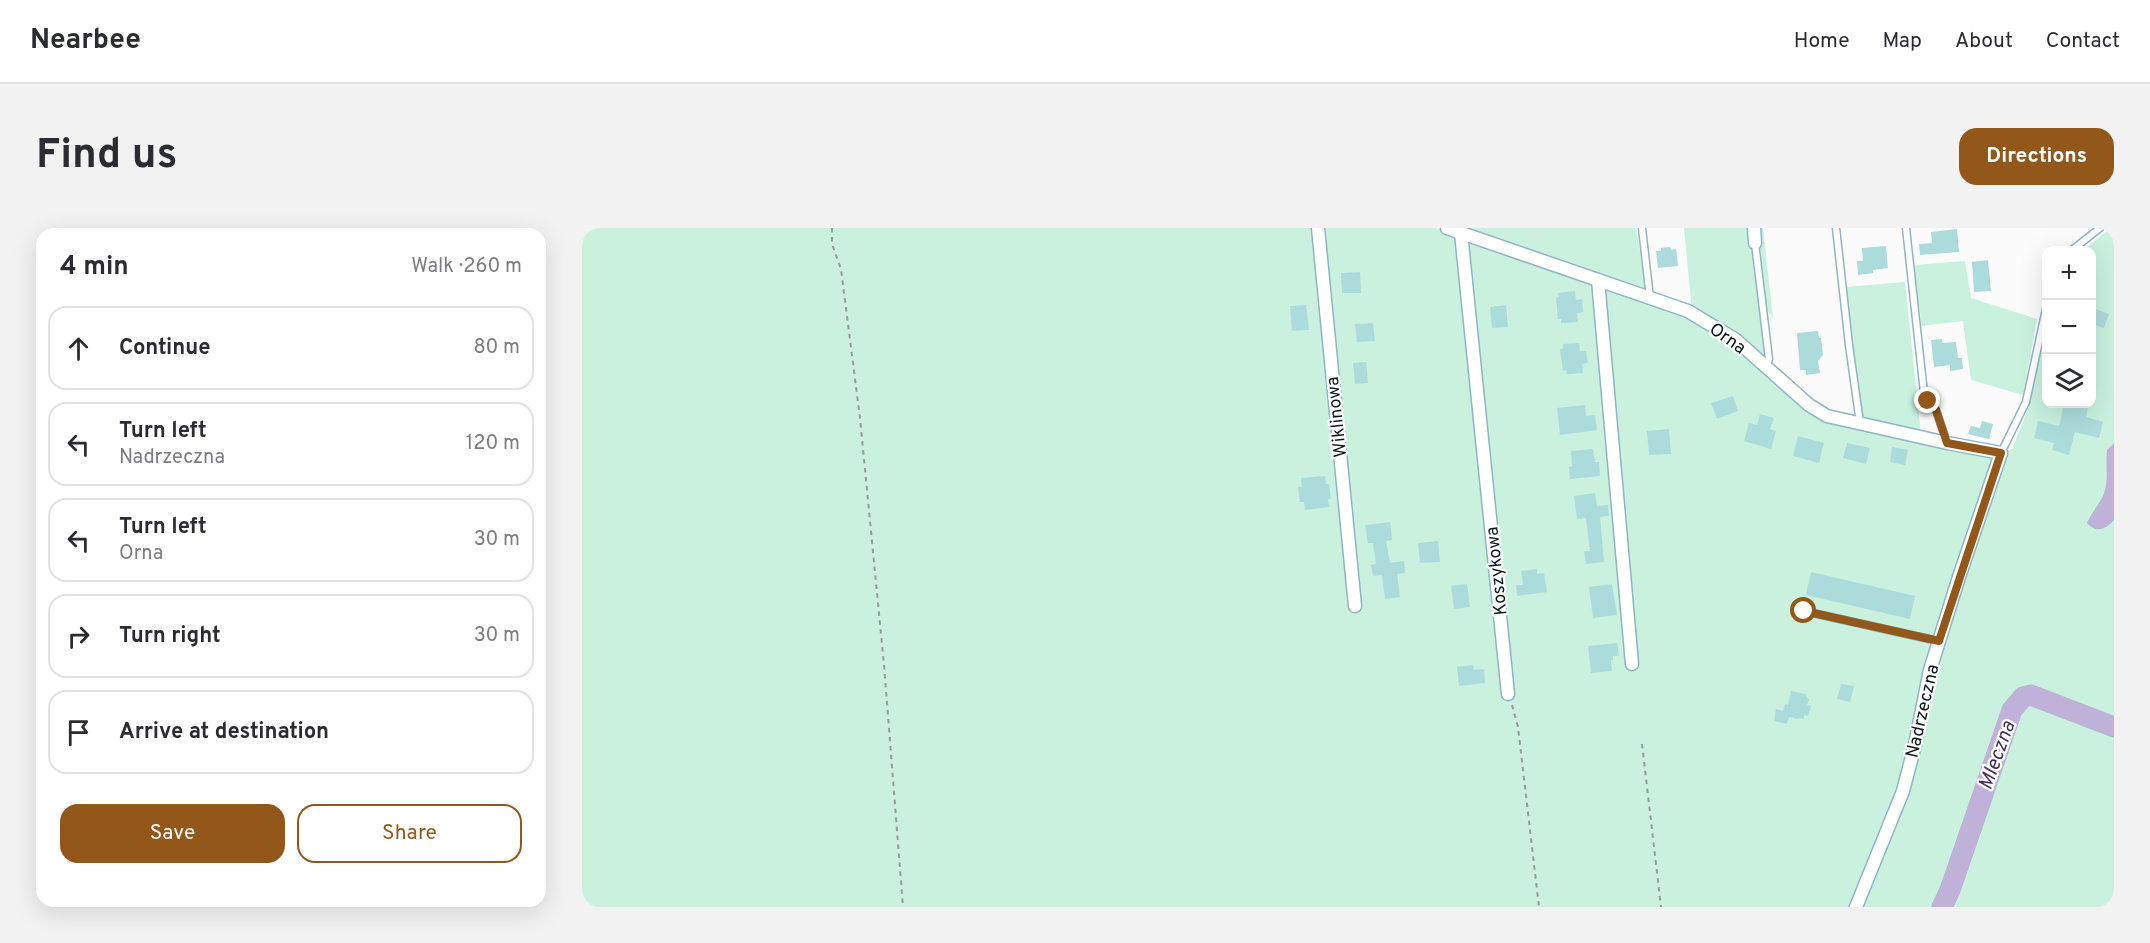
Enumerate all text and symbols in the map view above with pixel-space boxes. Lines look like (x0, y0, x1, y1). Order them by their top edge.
text: Nearbee (30, 23, 141, 59)
text: Home (1794, 28, 1850, 55)
text: Map (1883, 28, 1922, 55)
text: About (1955, 28, 2013, 55)
text: Contact (2046, 28, 2120, 55)
button: Directions (1959, 128, 2114, 185)
text: Find us (36, 130, 177, 183)
map controls (2042, 246, 2096, 408)
button: + (2042, 246, 2096, 300)
text: 4 min (60, 251, 129, 284)
text: Walk · 260 m (411, 254, 522, 280)
button: − (2042, 300, 2096, 354)
street label: Orna (1704, 318, 1750, 360)
icon: ahead (62, 332, 95, 365)
text: Continue (119, 335, 210, 362)
text: 80 m (474, 335, 520, 361)
button: layers (2042, 354, 2096, 408)
street label: Wiklinowa (1322, 375, 1353, 458)
route end (1914, 387, 1940, 413)
text: Turn left (119, 418, 207, 445)
icon: left (62, 428, 95, 461)
text: 120 m (466, 431, 520, 457)
text: Nadrzeczna (119, 445, 225, 471)
text: Turn left (119, 514, 207, 541)
icon: left (62, 524, 95, 557)
street label: Koszykowa (1481, 525, 1514, 616)
text: 30 m (474, 527, 520, 553)
text: Orna (119, 541, 163, 567)
route start (1790, 597, 1816, 623)
icon: right (62, 620, 95, 653)
text: Turn right (119, 623, 221, 650)
text: 30 m (474, 623, 520, 649)
street label: Nadrzeczna (1902, 662, 1945, 760)
icon: arrive (62, 716, 95, 749)
water label: Mleczna (1973, 717, 2023, 794)
text: Arrive at destination (119, 719, 329, 746)
button: Save (60, 804, 285, 863)
button: Share (297, 804, 522, 863)

